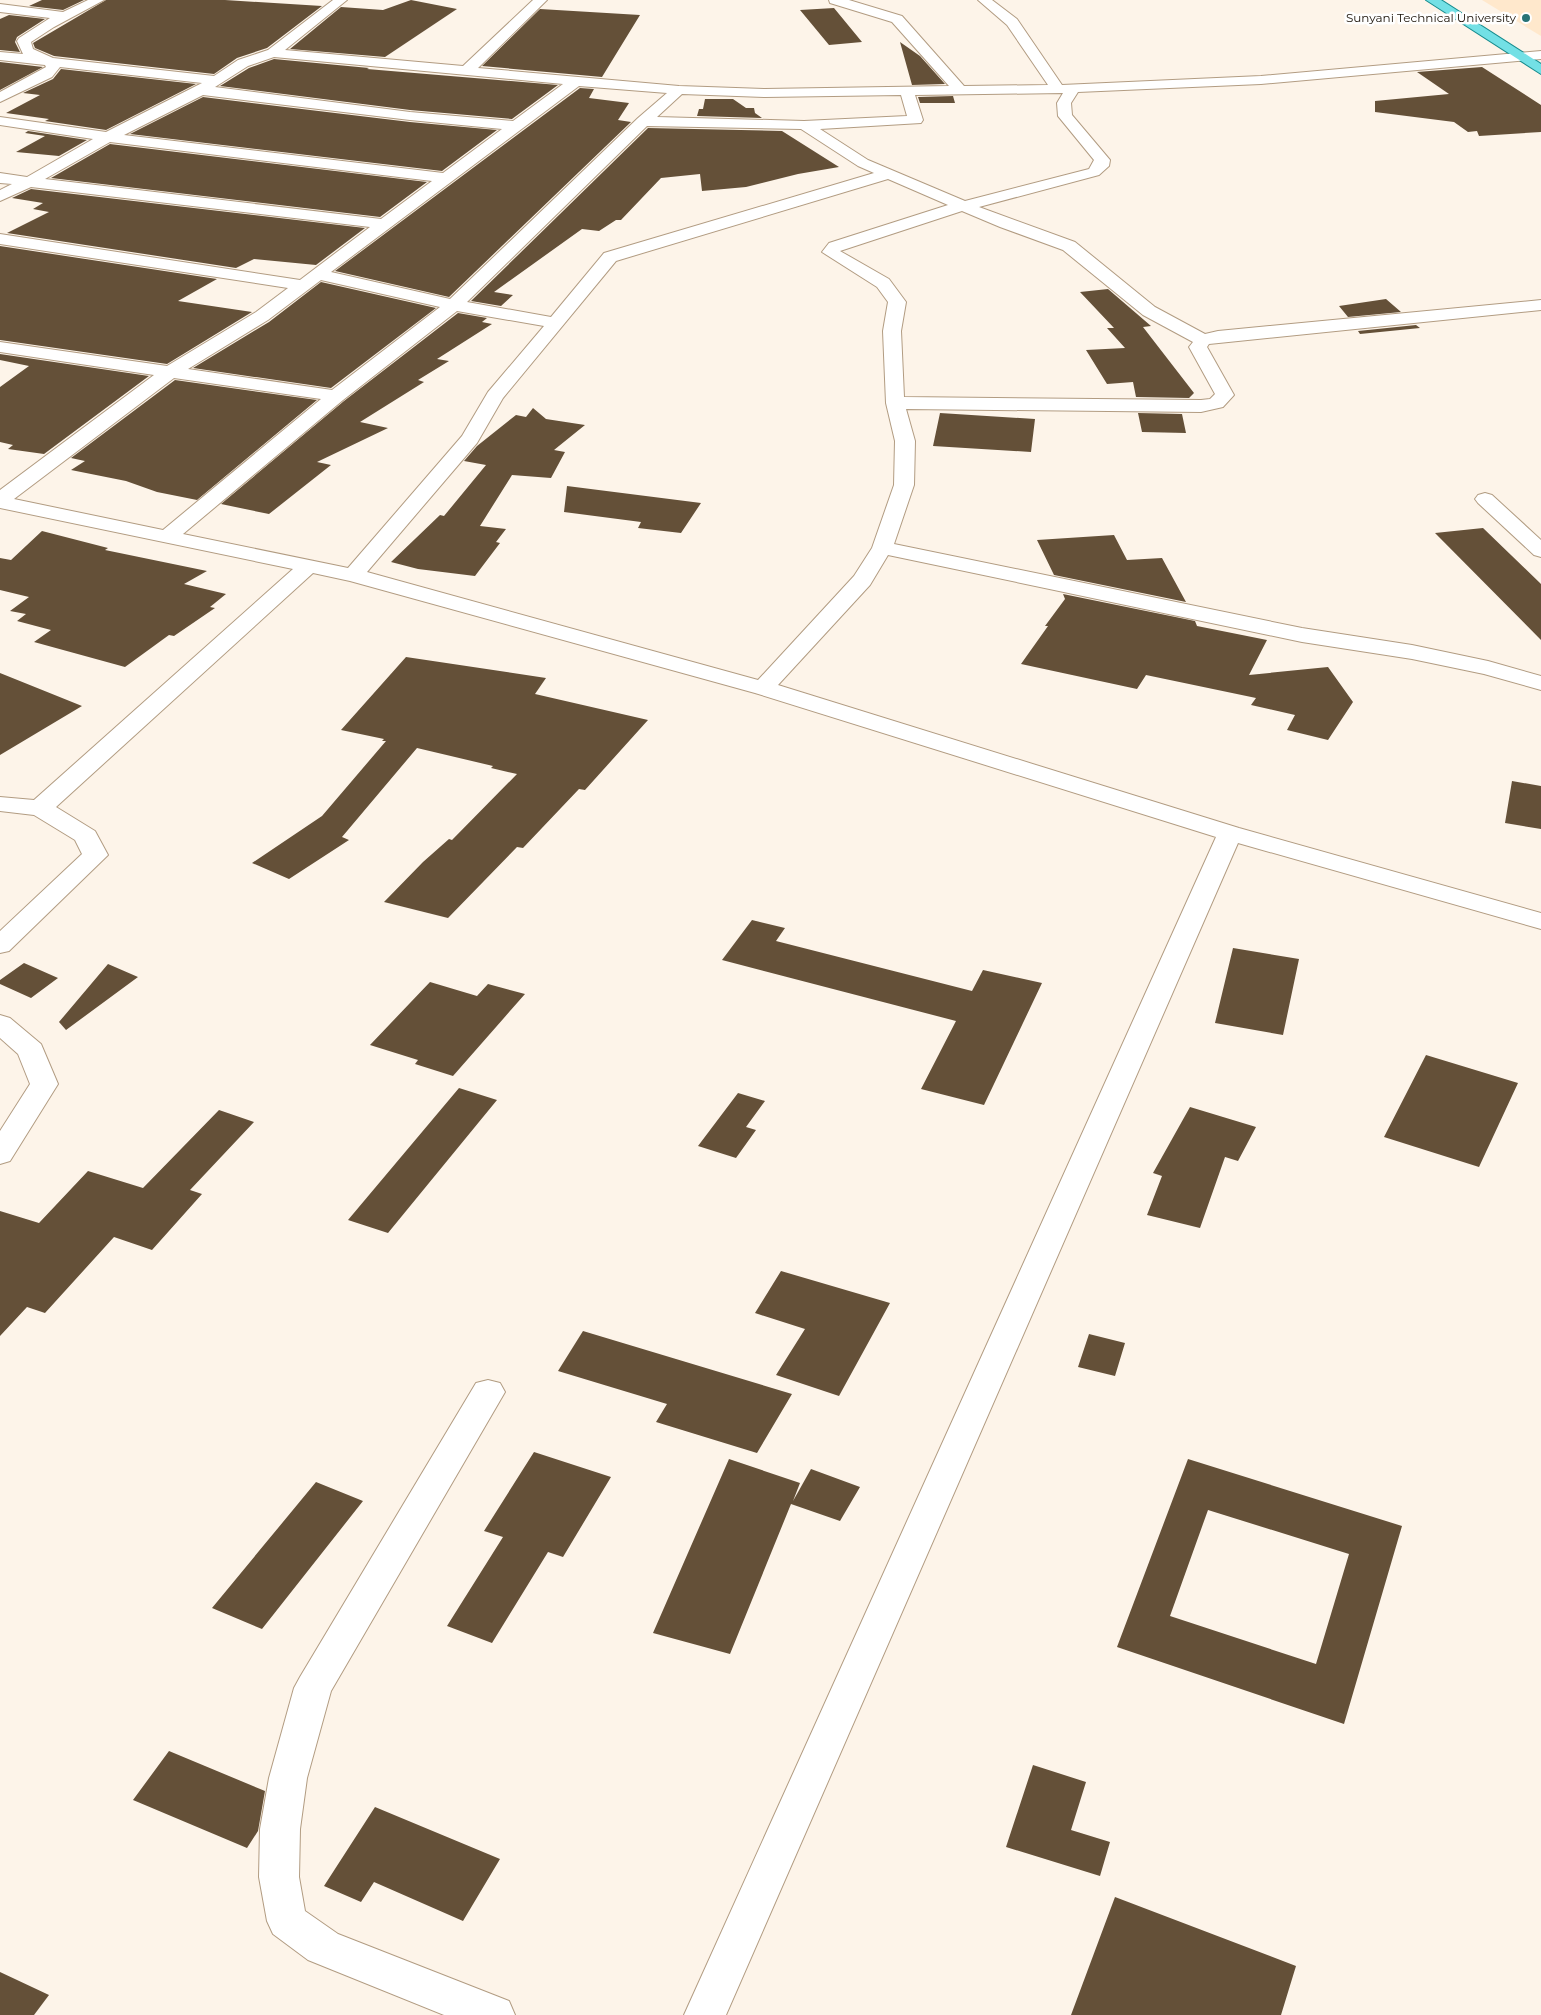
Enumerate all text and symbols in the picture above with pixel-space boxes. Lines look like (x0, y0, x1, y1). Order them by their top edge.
place label: Sunyani Technical University (1346, 10, 1516, 25)
marker: Sunyani Technical University (1520, 12, 1532, 24)

